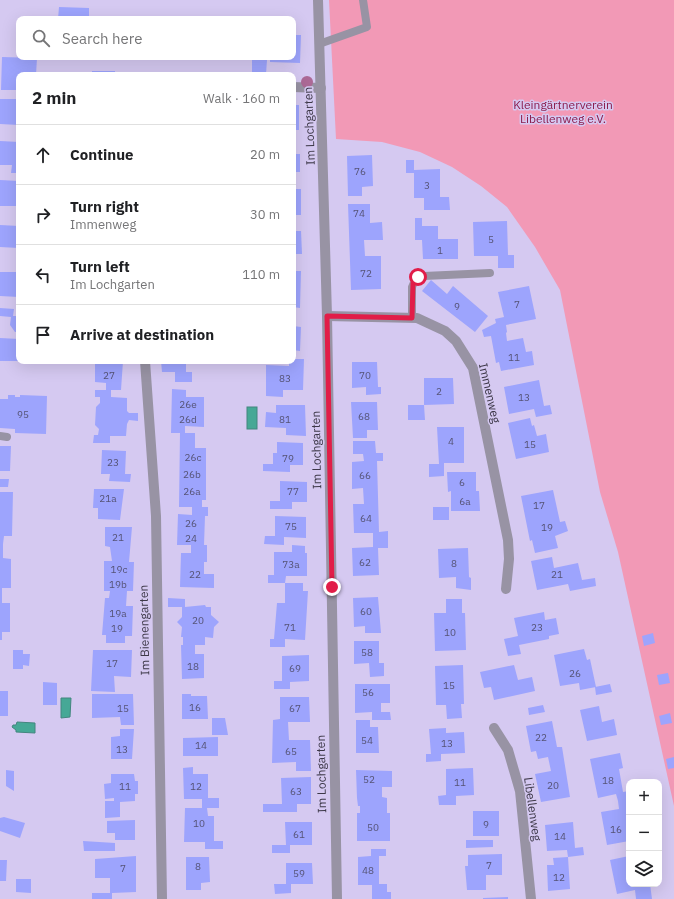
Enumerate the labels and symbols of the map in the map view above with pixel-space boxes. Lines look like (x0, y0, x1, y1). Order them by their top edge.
street label: Im Lochgarten (300, 87, 318, 165)
park label: Kleingärtnerverein Libellenweg e.V. (513, 97, 613, 126)
house number: 76 (354, 165, 366, 178)
house number: 3 (424, 179, 430, 192)
house number: 74 (353, 207, 365, 220)
house number: 5 (488, 233, 494, 246)
house number: 1 (437, 244, 443, 257)
house number: 72 (360, 267, 372, 280)
route start (409, 268, 427, 286)
house number: 7 (514, 298, 520, 311)
house number: 9 (454, 300, 460, 313)
house number: 11 (508, 351, 520, 364)
street label: Immenweg (476, 362, 504, 425)
house number: 27 (103, 369, 115, 382)
house number: 70 (359, 369, 371, 382)
house number: 83 (279, 372, 291, 385)
house number: 2 (436, 385, 442, 398)
house number: 13 (518, 391, 530, 404)
house number: 26e (179, 398, 197, 411)
house number: 95 (17, 408, 29, 421)
house number: 68 (358, 410, 370, 423)
street label: Im Lochgarten (308, 411, 324, 489)
house number: 26d (179, 413, 197, 426)
house number: 81 (279, 413, 291, 426)
house number: 4 (448, 435, 454, 448)
house number: 15 (524, 438, 536, 451)
house number: 26c (184, 451, 202, 464)
house number: 79 (282, 452, 294, 465)
house number: 23 (107, 456, 119, 469)
house number: 26b (183, 468, 201, 481)
house number: 66 (359, 469, 371, 482)
house number: 6 (459, 476, 465, 489)
house number: 26a (183, 485, 201, 498)
house number: 77 (287, 485, 299, 498)
house number: 21a (99, 492, 117, 505)
house number: 6a (459, 495, 471, 508)
house number: 17 (533, 499, 545, 512)
house number: 64 (360, 512, 372, 525)
house number: 26 (185, 517, 197, 530)
house number: 75 (285, 520, 297, 533)
house number: 19 (541, 521, 553, 534)
house number: 21 (112, 531, 124, 544)
house number: 24 (185, 532, 197, 545)
house number: 62 (359, 556, 371, 569)
house number: 8 (451, 557, 457, 570)
house number: 73a (282, 558, 300, 571)
house number: 19c (110, 563, 128, 576)
house number: 22 (189, 568, 201, 581)
house number: 21 (551, 568, 563, 581)
house number: 19b (109, 578, 127, 591)
route end (323, 578, 341, 596)
street label: Im Bienengarten (136, 585, 152, 675)
house number: 60 (360, 605, 372, 618)
house number: 19a (109, 607, 127, 620)
house number: 20 (192, 614, 204, 627)
house number: 71 (284, 621, 296, 634)
house number: 23 (531, 621, 543, 634)
house number: 19 (111, 622, 123, 635)
house number: 10 (444, 626, 456, 639)
house number: 58 (361, 646, 373, 659)
house number: 17 (106, 657, 118, 670)
house number: 18 (187, 660, 199, 673)
house number: 69 (289, 662, 301, 675)
house number: 26 (569, 667, 581, 680)
house number: 15 (443, 679, 455, 692)
house number: 56 (362, 686, 374, 699)
house number: 16 (189, 701, 201, 714)
house number: 15 (117, 702, 129, 715)
house number: 67 (289, 702, 301, 715)
house number: 22 (535, 731, 547, 744)
house number: 54 (361, 734, 373, 747)
street label: Im Lochgarten (313, 735, 329, 813)
house number: 13 (441, 737, 453, 750)
house number: 14 (195, 739, 207, 752)
house number: 13 (116, 743, 128, 756)
house number: 65 (285, 745, 297, 758)
house number: 52 (363, 773, 375, 786)
house number: 18 (602, 774, 614, 787)
house number: 11 (454, 776, 466, 789)
street label: Libellenweg (521, 776, 545, 843)
house number: 20 (547, 779, 559, 792)
house number: 11 (119, 780, 131, 793)
house number: 12 (190, 780, 202, 793)
house number: 63 (290, 785, 302, 798)
house number: 10 (193, 817, 205, 830)
house number: 9 (483, 818, 489, 831)
house number: 50 (367, 821, 379, 834)
house number: 16 (610, 823, 622, 836)
house number: 61 (293, 828, 305, 841)
house number: 14 (554, 830, 566, 843)
house number: 7 (486, 859, 492, 872)
house number: 8 (195, 860, 201, 873)
house number: 7 (120, 862, 126, 875)
house number: 48 (362, 864, 374, 877)
house number: 59 (293, 867, 305, 880)
house number: 12 (553, 871, 565, 884)

